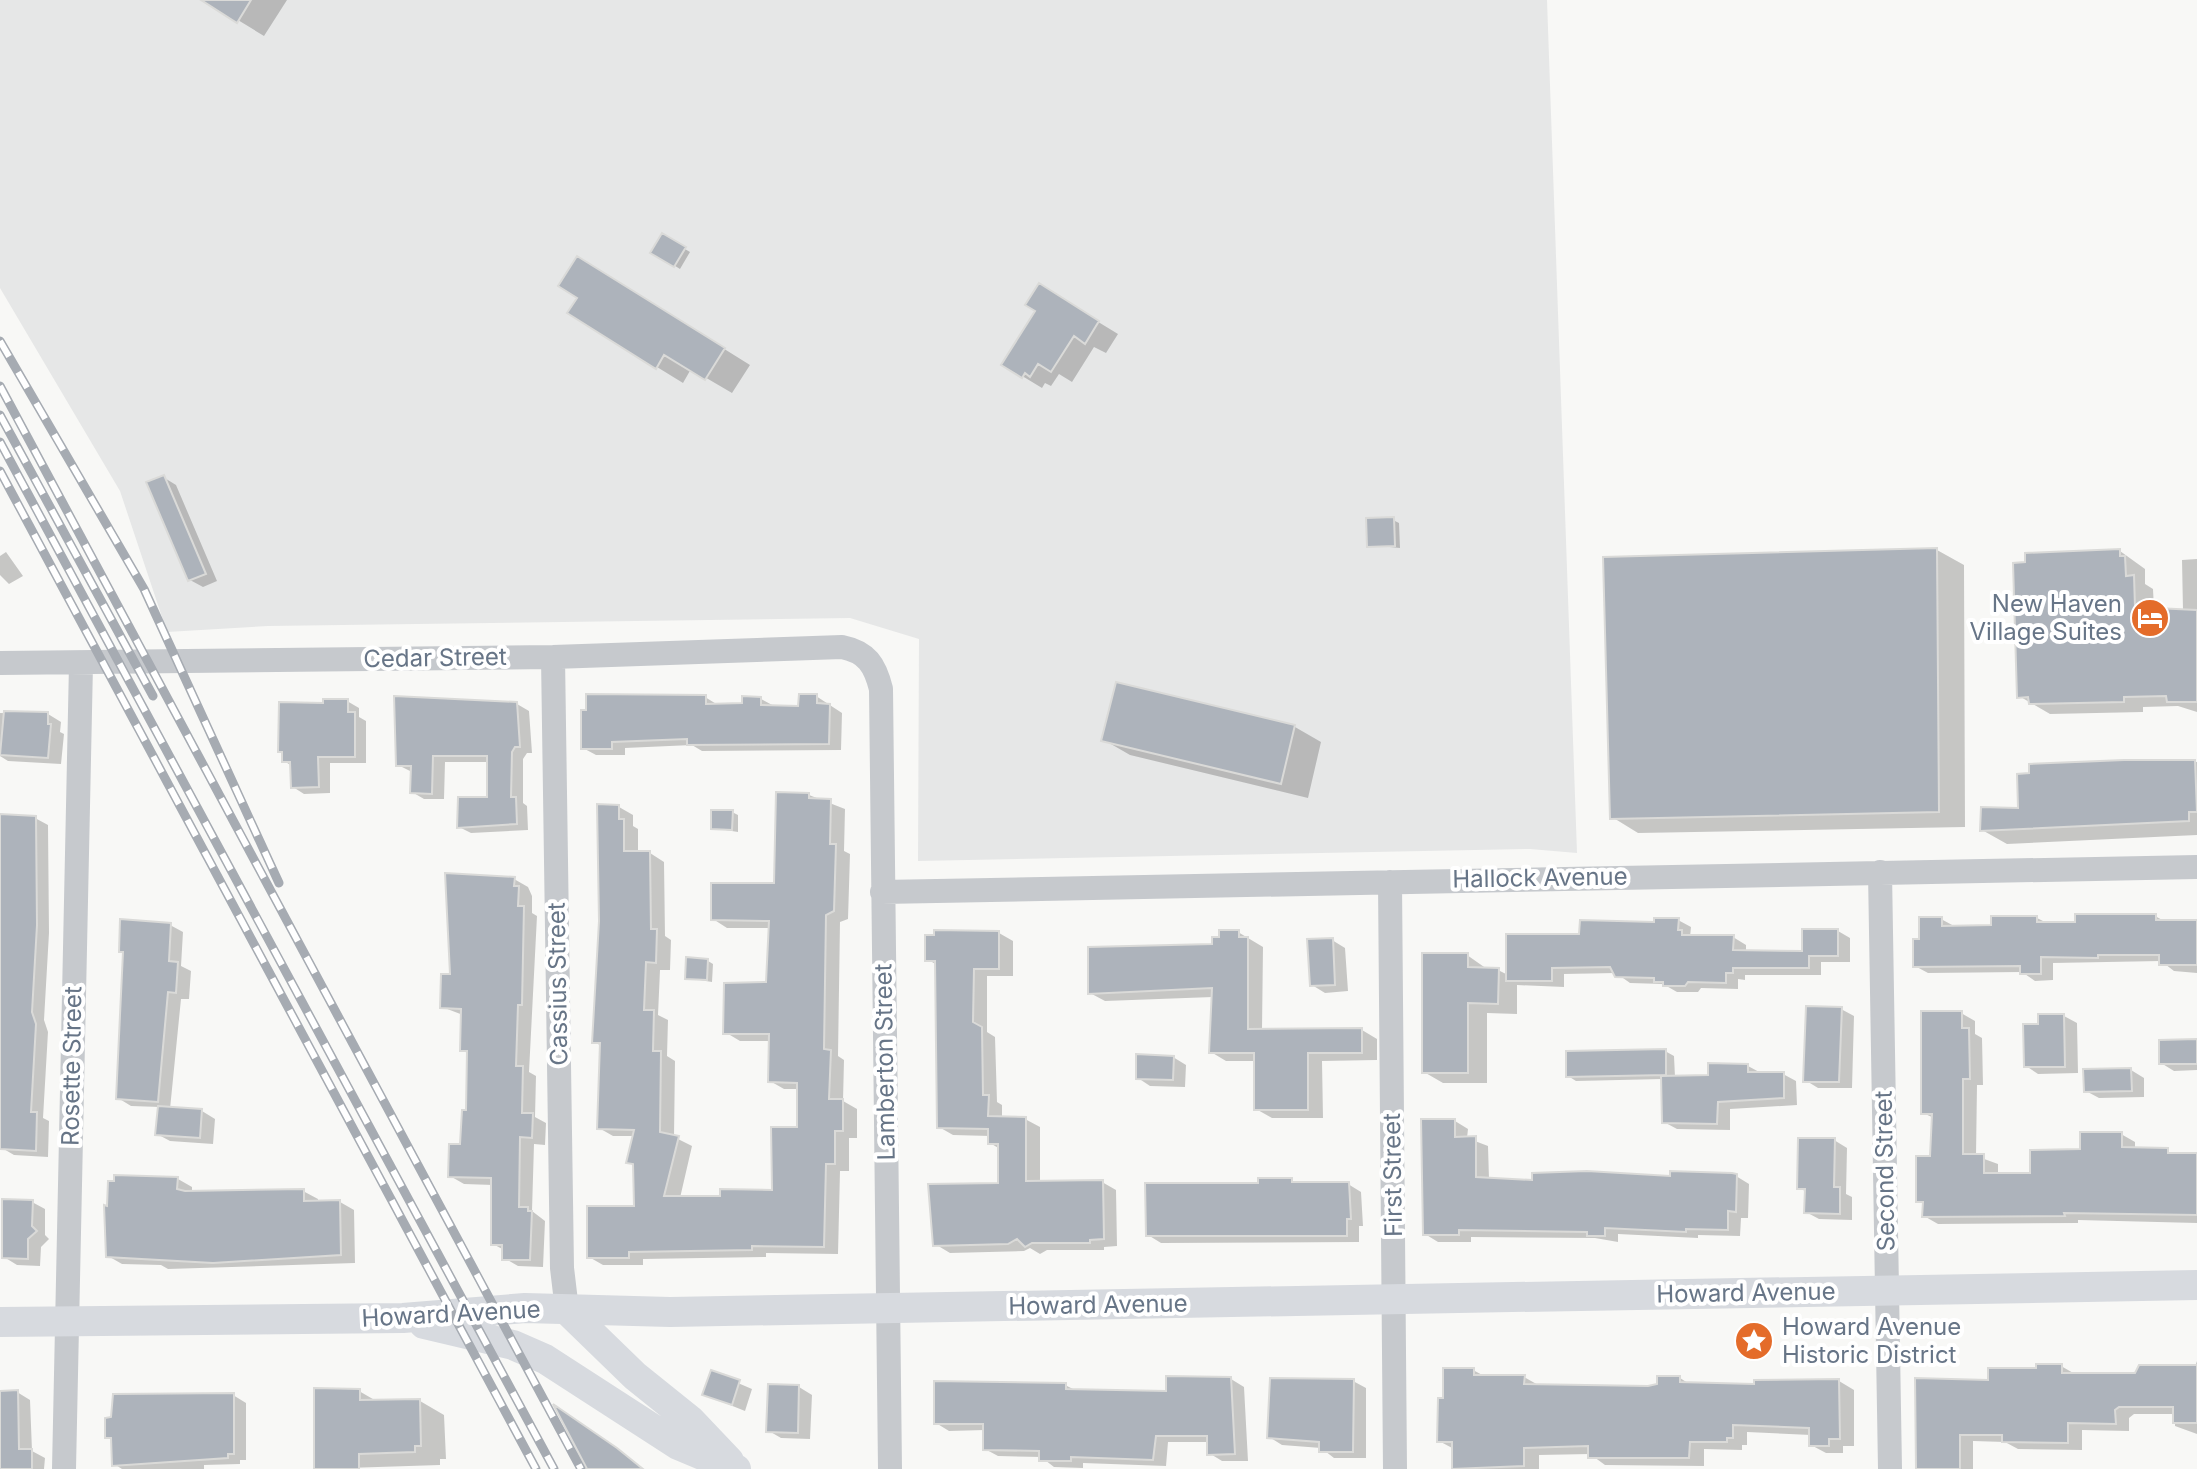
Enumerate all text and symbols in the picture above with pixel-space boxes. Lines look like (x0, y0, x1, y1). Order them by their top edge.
place label: New Haven Village Suites (1969, 589, 2122, 646)
hotel icon: New Haven Village Suites (2129, 597, 2171, 639)
street label: Cedar Street (363, 642, 507, 673)
street label: Hallock Avenue (1452, 861, 1628, 894)
street label: Cassius Street (542, 902, 573, 1066)
street label: Lamberton Street (868, 963, 901, 1161)
street label: Rosette Street (56, 986, 87, 1146)
street label: Second Street (1869, 1090, 1900, 1252)
street label: First Street (1377, 1113, 1408, 1237)
street label: Howard Avenue (1656, 1276, 1836, 1309)
street label: Howard Avenue (1008, 1288, 1188, 1321)
street label: Howard Avenue (361, 1294, 541, 1333)
place label: Howard Avenue Historic District (1782, 1312, 1961, 1369)
place icon: Howard Avenue Historic District (1733, 1320, 1775, 1362)

